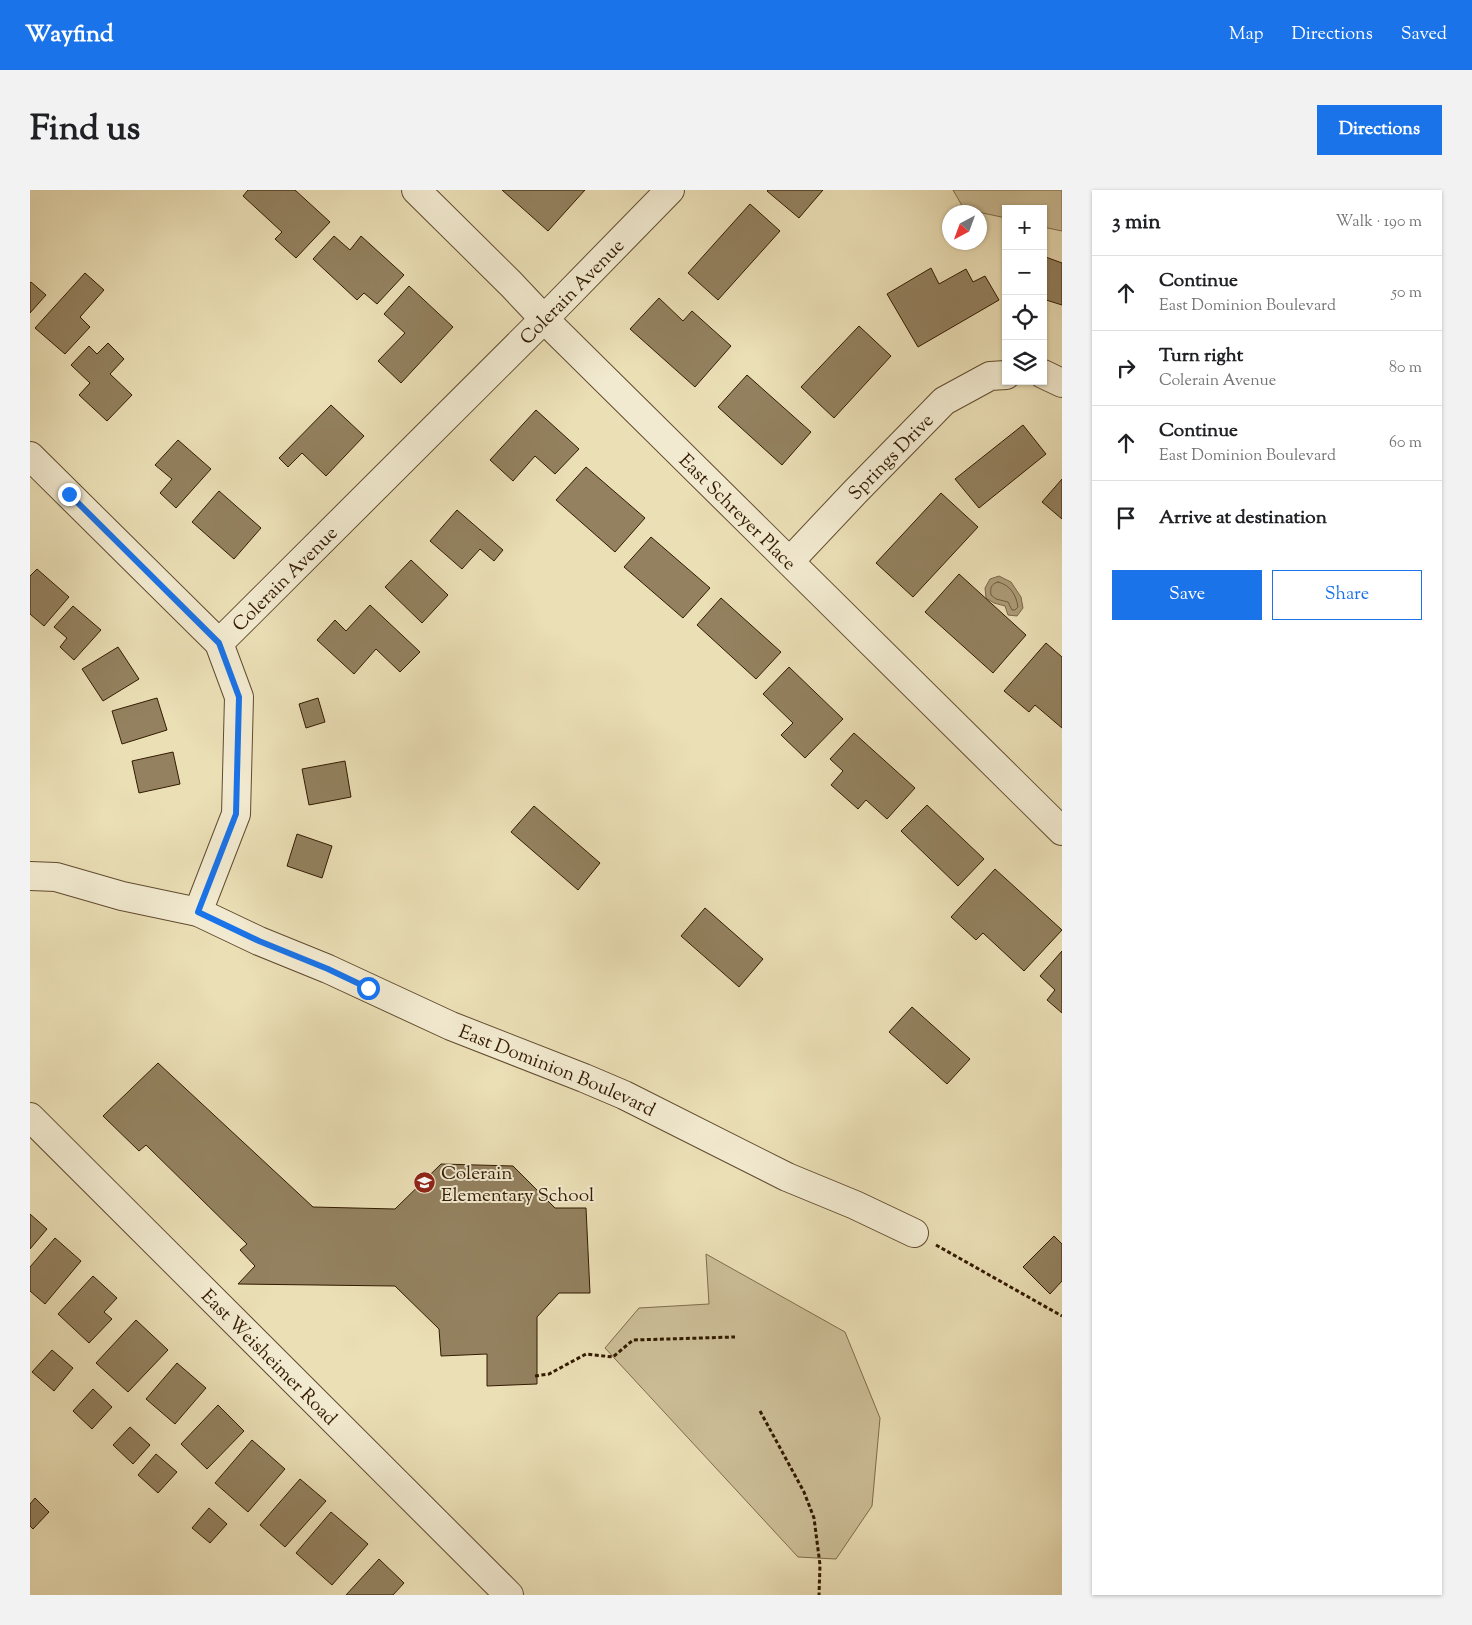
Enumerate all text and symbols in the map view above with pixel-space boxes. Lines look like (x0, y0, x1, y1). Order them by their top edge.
text: Wayfind (25, 18, 113, 52)
text: Map (1229, 22, 1264, 48)
text: Directions (1292, 22, 1373, 48)
text: Saved (1401, 22, 1447, 48)
text: Find us (30, 105, 140, 156)
button: Directions (1317, 105, 1442, 155)
north arrow (942, 205, 987, 250)
map controls (1002, 205, 1047, 385)
button: + (1002, 205, 1047, 250)
text: 3 min (1112, 208, 1161, 238)
text: Walk · 190 m (1335, 211, 1422, 234)
street label: Colerain Avenue (515, 233, 631, 352)
button: − (1002, 250, 1047, 295)
text: Continue (1159, 268, 1238, 295)
icon: ahead (1112, 279, 1140, 307)
text: 50 m (1391, 282, 1422, 305)
button: locate (1002, 295, 1047, 340)
text: East Dominion Boulevard (1159, 295, 1336, 318)
button: layers (1002, 340, 1047, 385)
text: Turn right (1159, 343, 1243, 370)
icon: right (1112, 354, 1140, 382)
text: 80 m (1389, 357, 1422, 380)
text: Colerain Avenue (1159, 370, 1276, 393)
street label: Springs Drive (843, 408, 941, 507)
text: Continue (1159, 418, 1238, 445)
icon: ahead (1112, 429, 1140, 457)
text: 60 m (1389, 432, 1422, 455)
text: East Dominion Boulevard (1159, 445, 1336, 468)
street label: East Schreyer Place (672, 448, 802, 577)
route end (58, 483, 81, 506)
icon: arrive (1112, 504, 1140, 532)
text: Arrive at destination (1159, 505, 1327, 532)
street label: Colerain Avenue (227, 521, 345, 639)
button: Save (1112, 570, 1262, 620)
button: Share (1272, 570, 1422, 620)
route start (357, 977, 380, 1000)
street label: East Dominion Boulevard (454, 1019, 660, 1125)
place label: Colerain Elementary School (441, 1161, 594, 1210)
school or university icon: Colerain Elementary School (413, 1171, 437, 1195)
street label: East Weisheimer Road (194, 1284, 343, 1433)

